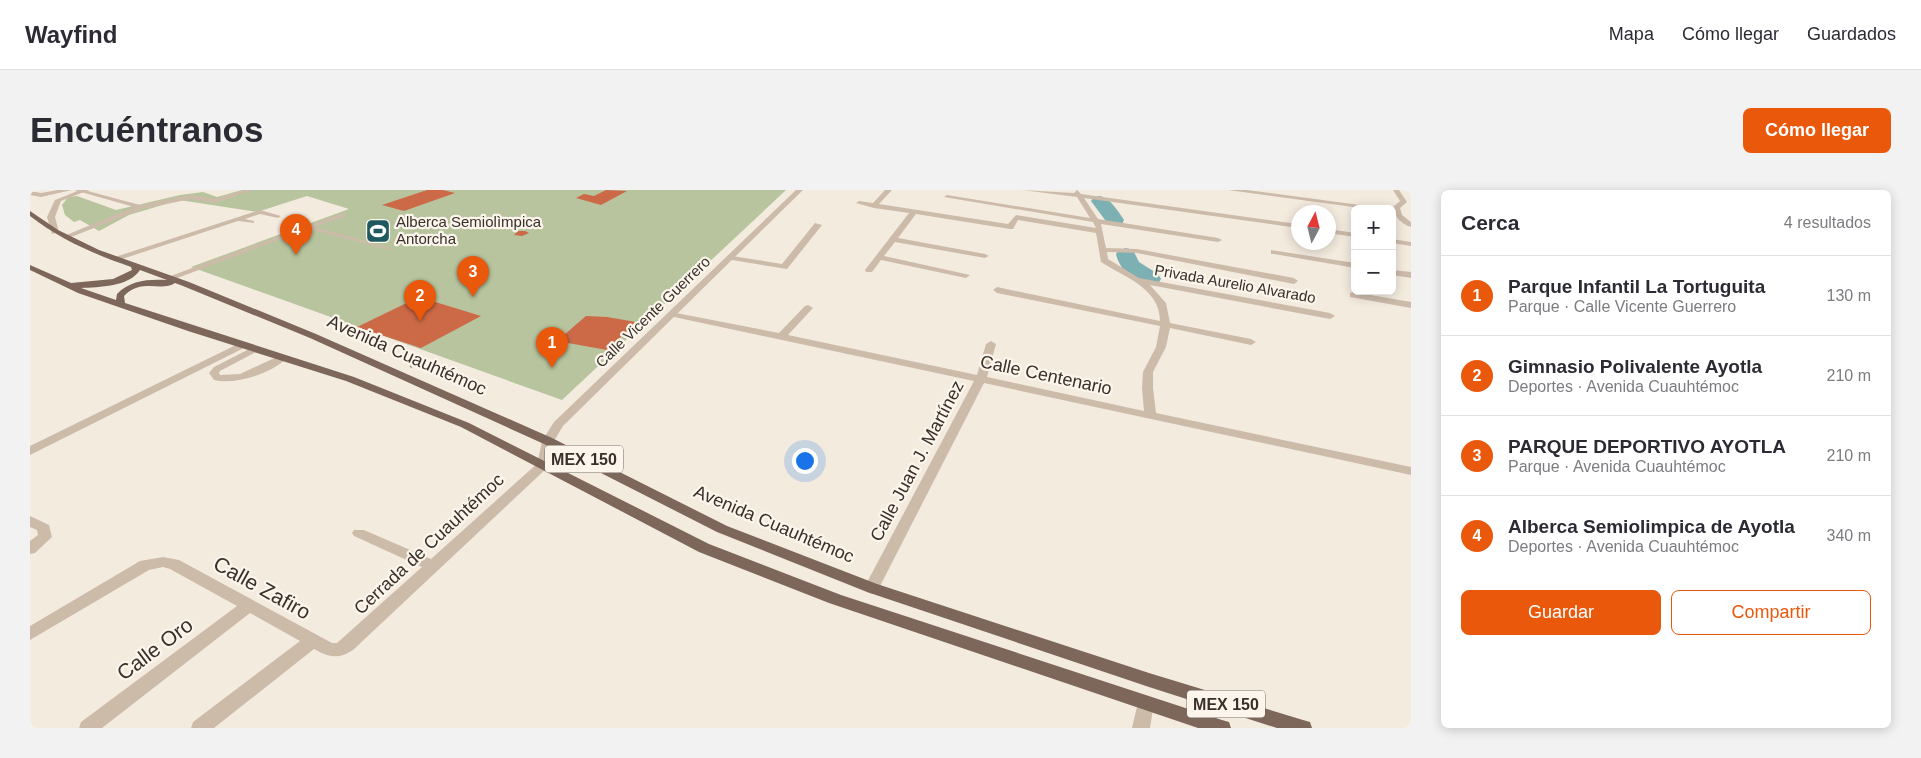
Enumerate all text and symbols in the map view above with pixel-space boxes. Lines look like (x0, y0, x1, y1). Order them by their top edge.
text: Wayfind (25, 21, 117, 48)
text: Mapa (1609, 24, 1654, 44)
text: Cómo llegar (1682, 24, 1779, 44)
text: Guardados (1807, 24, 1896, 44)
button: Cómo llegar (1743, 108, 1891, 153)
text: Encuéntranos (30, 110, 263, 149)
north arrow (1291, 205, 1336, 250)
map controls (1351, 205, 1396, 295)
button: + (1351, 205, 1396, 250)
text: Cerca (1461, 211, 1519, 234)
place label: Alberca Semiolìmpica Antorcha (396, 213, 542, 247)
pin: 4 (280, 214, 312, 255)
text: 4 resultados (1784, 214, 1871, 231)
sports icon: Alberca Semiolìmpica Antorcha (365, 218, 391, 244)
button: − (1351, 250, 1396, 295)
street label: Calle Vicente Guerrero (592, 253, 713, 371)
pin: 3 (457, 256, 489, 297)
street label: Privada Aurelio Alvarado (1153, 261, 1317, 306)
text: Parque Infantil La Tortuguita (1508, 276, 1765, 297)
pin: 2 (404, 280, 436, 321)
text: 1 (1473, 287, 1481, 304)
text: 130 m (1827, 287, 1871, 304)
text: Parque · Calle Vicente Guerrero (1508, 298, 1736, 315)
street label: Avenida Cuauhtémoc (324, 311, 490, 399)
pin: 1 (536, 327, 568, 368)
street label: Calle Centenario (978, 351, 1114, 399)
text: Gimnasio Polivalente Ayotla (1508, 356, 1762, 377)
text: 2 (1473, 367, 1481, 384)
text: 210 m (1827, 367, 1871, 384)
street label: Calle Juan J. Martínez (866, 377, 968, 545)
text: Deportes · Avenida Cuauhtémoc (1508, 378, 1739, 395)
text: PARQUE DEPORTIVO AYOTLA (1508, 436, 1786, 457)
road number: MEX 150 (545, 445, 623, 472)
text: 3 (1473, 447, 1481, 464)
text: 210 m (1827, 447, 1871, 464)
your location (792, 448, 818, 474)
text: Parque · Avenida Cuauhtémoc (1508, 458, 1726, 475)
street label: Cerrada de Cuauhtémoc (350, 469, 508, 619)
street label: Avenida Cuauhtémoc (691, 481, 857, 567)
text: Alberca Semiolimpica de Ayotla (1508, 516, 1795, 537)
text: 4 (1473, 527, 1481, 544)
text: 340 m (1827, 527, 1871, 544)
text: Deportes · Avenida Cuauhtémoc (1508, 538, 1739, 555)
street label: Calle Zafiro (210, 551, 315, 624)
button: Guardar (1461, 590, 1661, 635)
button: Compartir (1671, 590, 1871, 635)
street label: Calle Oro (112, 613, 197, 684)
road number: MEX 150 (1187, 690, 1265, 718)

